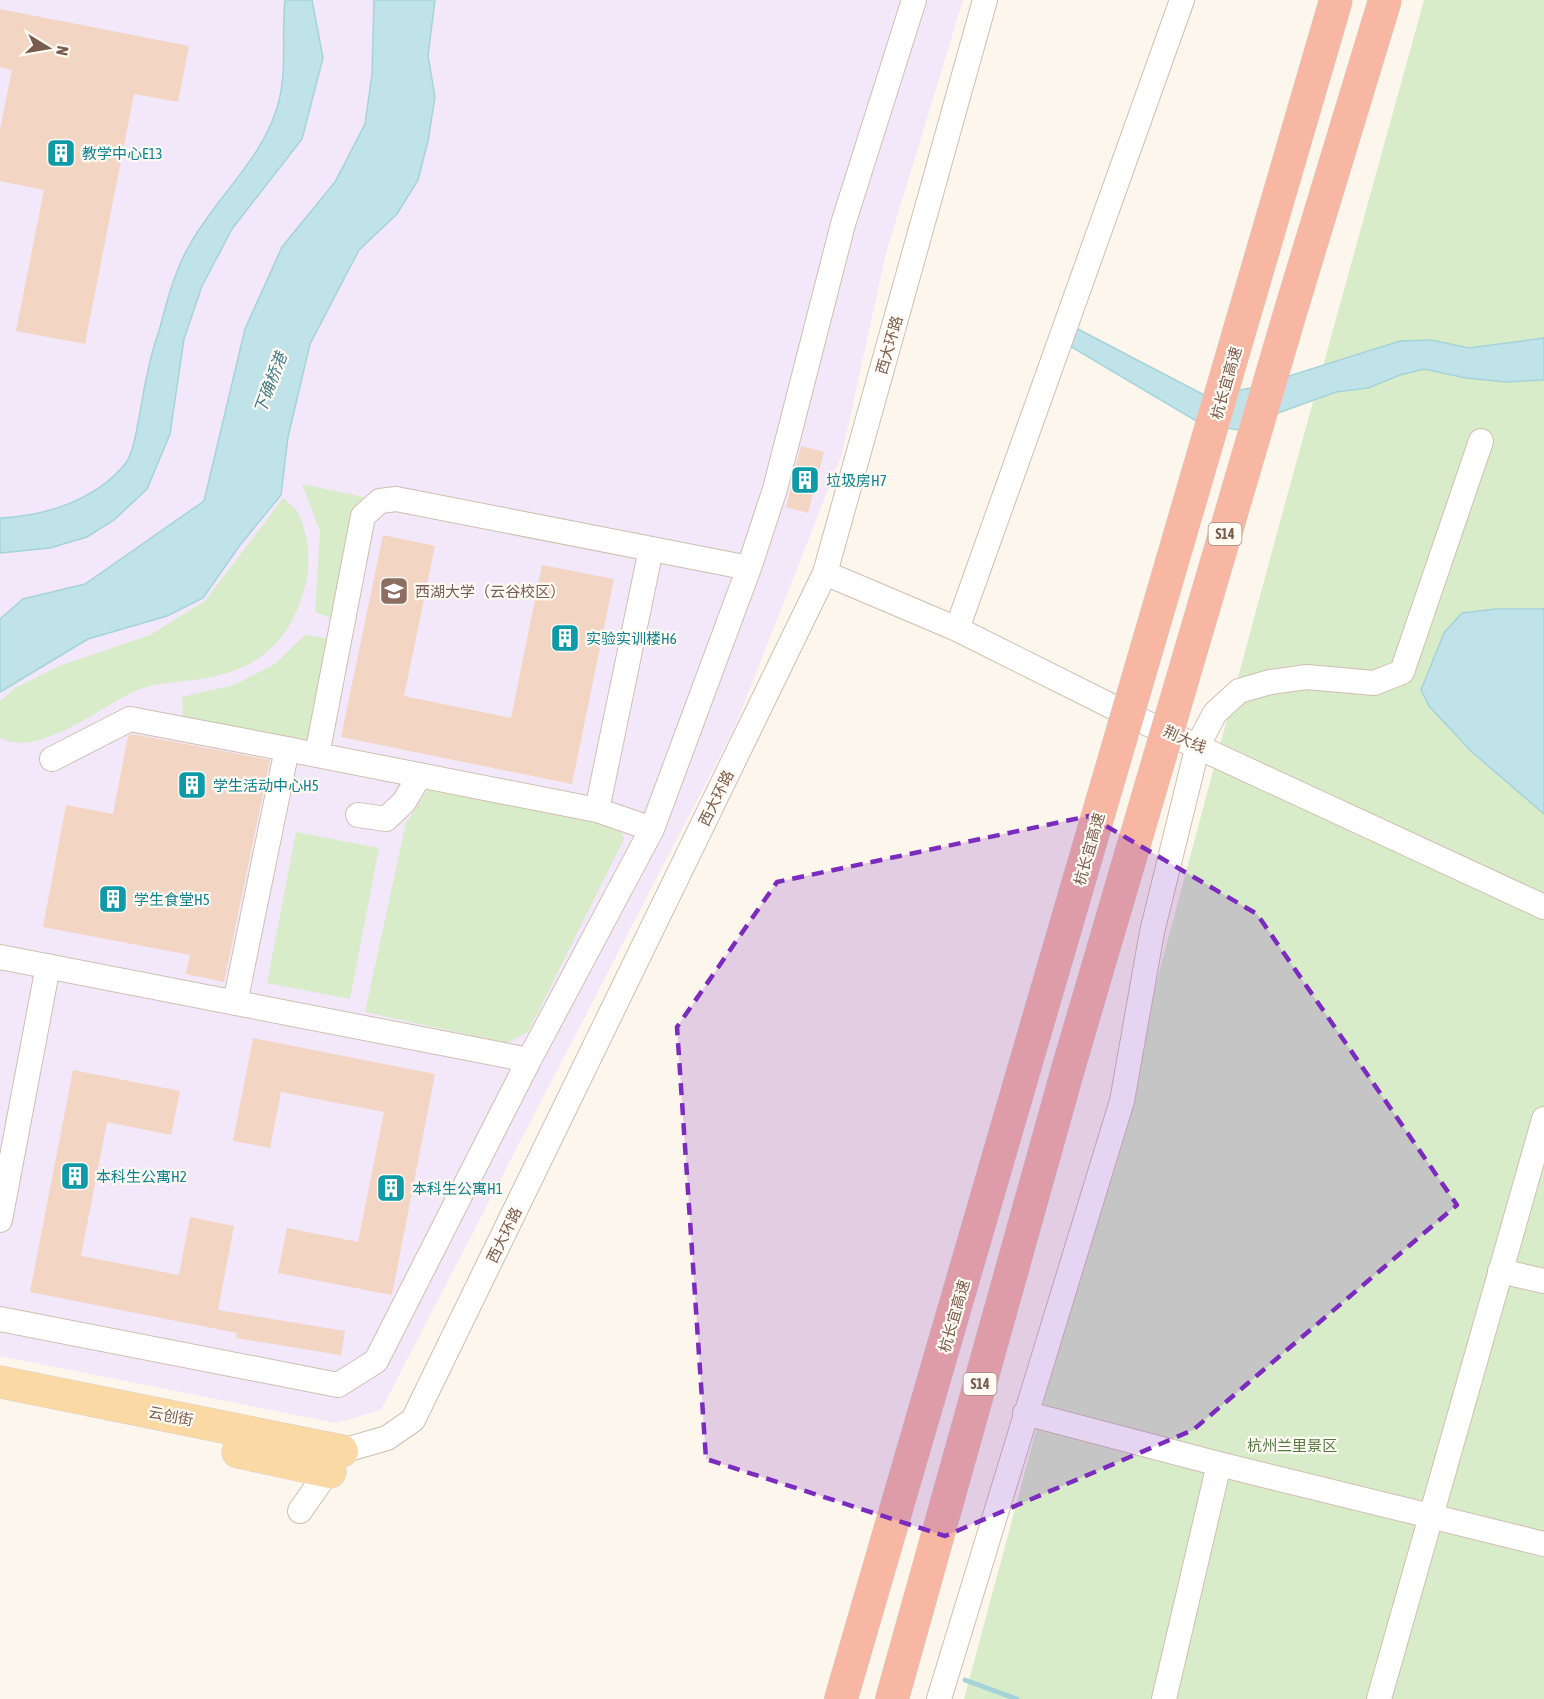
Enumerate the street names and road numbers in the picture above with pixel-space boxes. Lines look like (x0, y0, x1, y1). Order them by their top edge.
street label: 西大环路 (873, 314, 905, 376)
street label: 杭长宜高速 (1207, 345, 1245, 421)
road number: S14 (1208, 523, 1242, 545)
street label: 荆大线 (1161, 722, 1209, 756)
street label: 西大环路 (695, 767, 737, 829)
street label: 杭长宜高速 (1070, 811, 1108, 887)
street label: 西大环路 (483, 1204, 525, 1266)
street label: 杭长宜高速 (935, 1278, 973, 1354)
road number: S14 (964, 1373, 996, 1395)
street label: 云创街 (147, 1403, 195, 1429)

